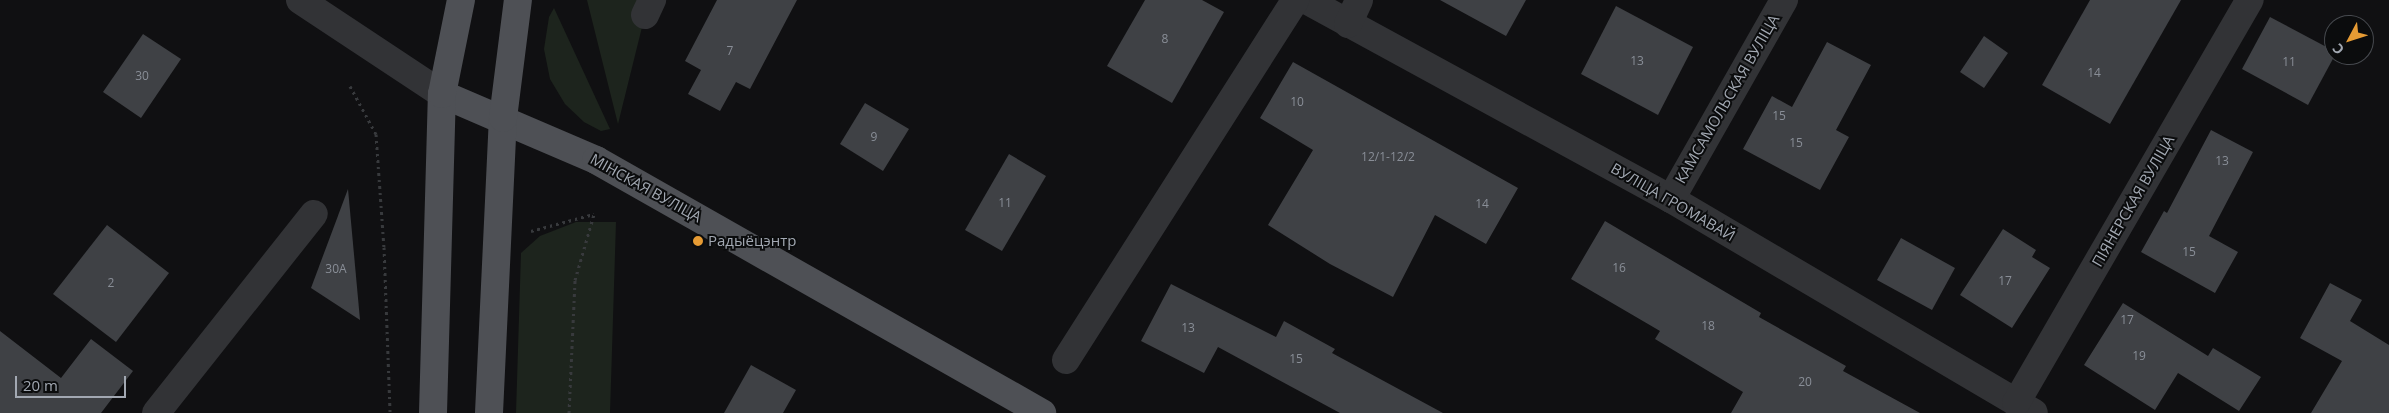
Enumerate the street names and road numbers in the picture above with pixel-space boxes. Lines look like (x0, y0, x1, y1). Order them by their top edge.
street label: КАМСАМОЛЬСКАЯ ВУЛІЦА (1671, 11, 1783, 187)
street label: ПІЯНЕРСКАЯ ВУЛІЦА (2088, 132, 2178, 270)
street label: МІНСКАЯ ВУЛІЦА (587, 150, 705, 226)
street label: ВУЛІЦА ГРОМАВАЙ (1608, 159, 1738, 245)

